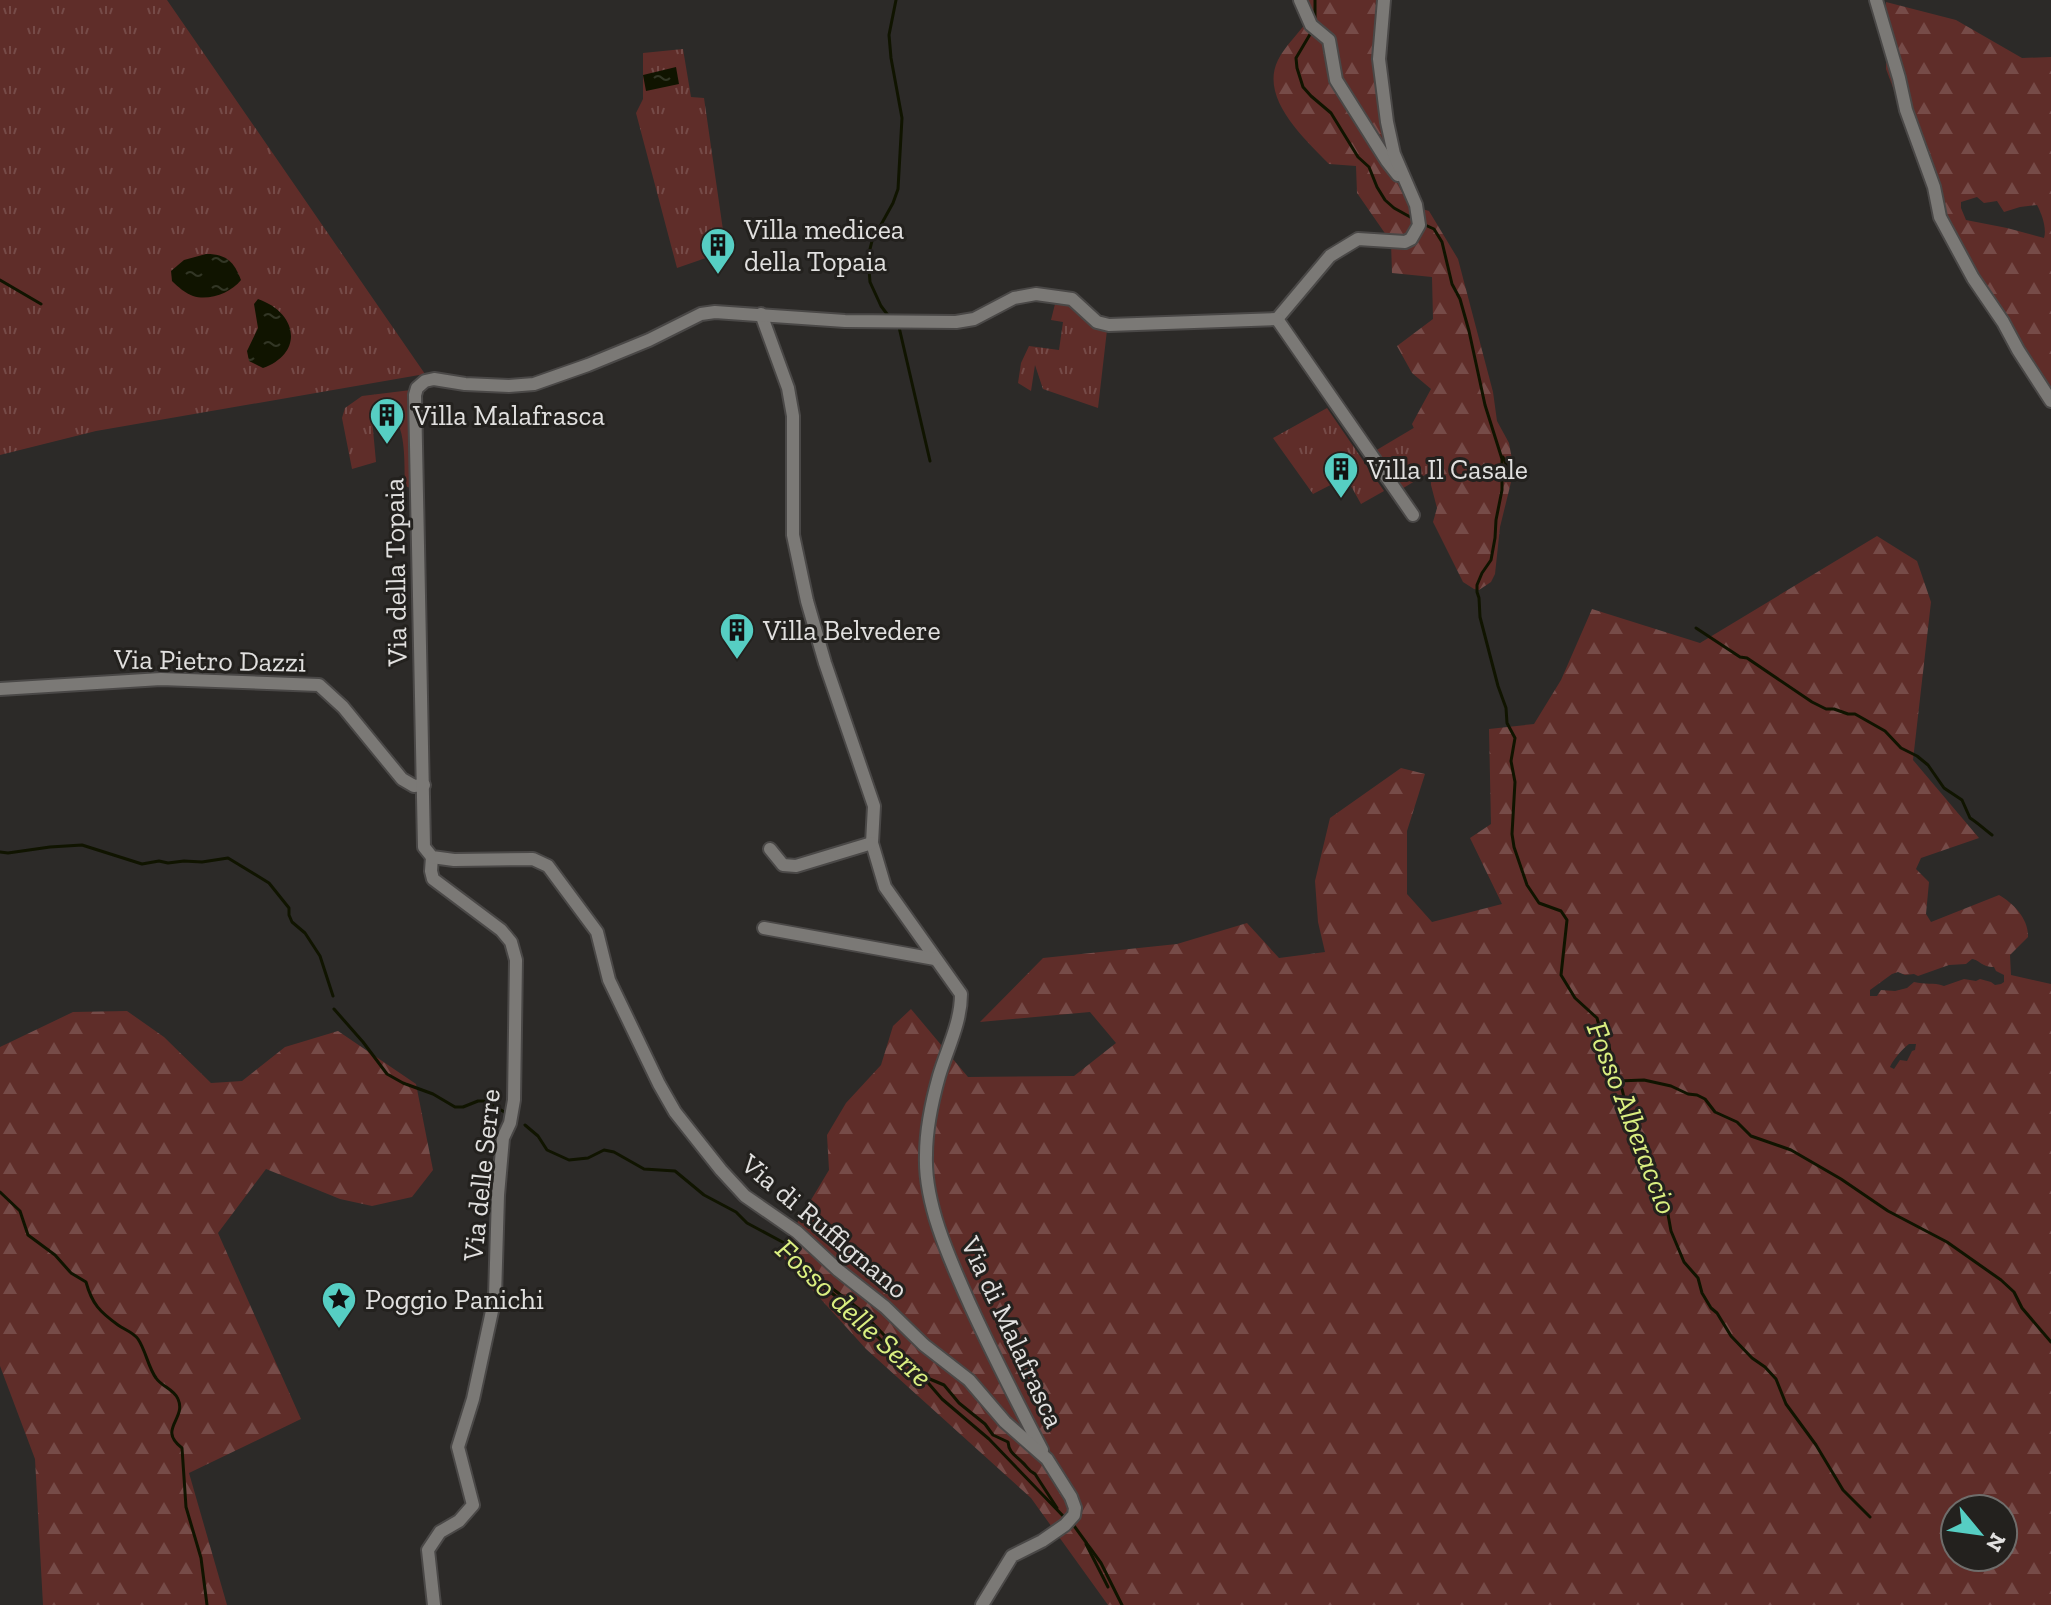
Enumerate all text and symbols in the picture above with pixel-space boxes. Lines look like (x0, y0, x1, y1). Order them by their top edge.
place label: Villa medicea della Topaia (743, 213, 905, 278)
building icon: Villa medicea della Topaia (699, 226, 737, 276)
building icon: Villa Malafrasca (368, 396, 406, 446)
place label: Villa Malafrasca (412, 399, 606, 432)
building icon: Villa Il Casale (1322, 450, 1360, 500)
place label: Villa Il Casale (1366, 453, 1528, 486)
street label: Via della Topaia (377, 477, 414, 667)
building icon: Villa Belvedere (718, 611, 756, 661)
place label: Villa Belvedere (762, 614, 941, 647)
street label: Via Pietro Dazzi (113, 642, 307, 679)
water label: Fosso Alberaccio (1579, 1017, 1685, 1219)
street label: Via delle Serre (456, 1087, 507, 1264)
street label: Via di Ruffignano (734, 1146, 915, 1306)
water label: Fosso delle Serre (768, 1231, 940, 1395)
street label: Via di Malafrasca (953, 1231, 1071, 1433)
place icon: Poggio Panichi (320, 1280, 358, 1330)
place label: Poggio Panichi (365, 1283, 544, 1316)
north arrow (1939, 1493, 2019, 1573)
text: N (1980, 1529, 2012, 1557)

